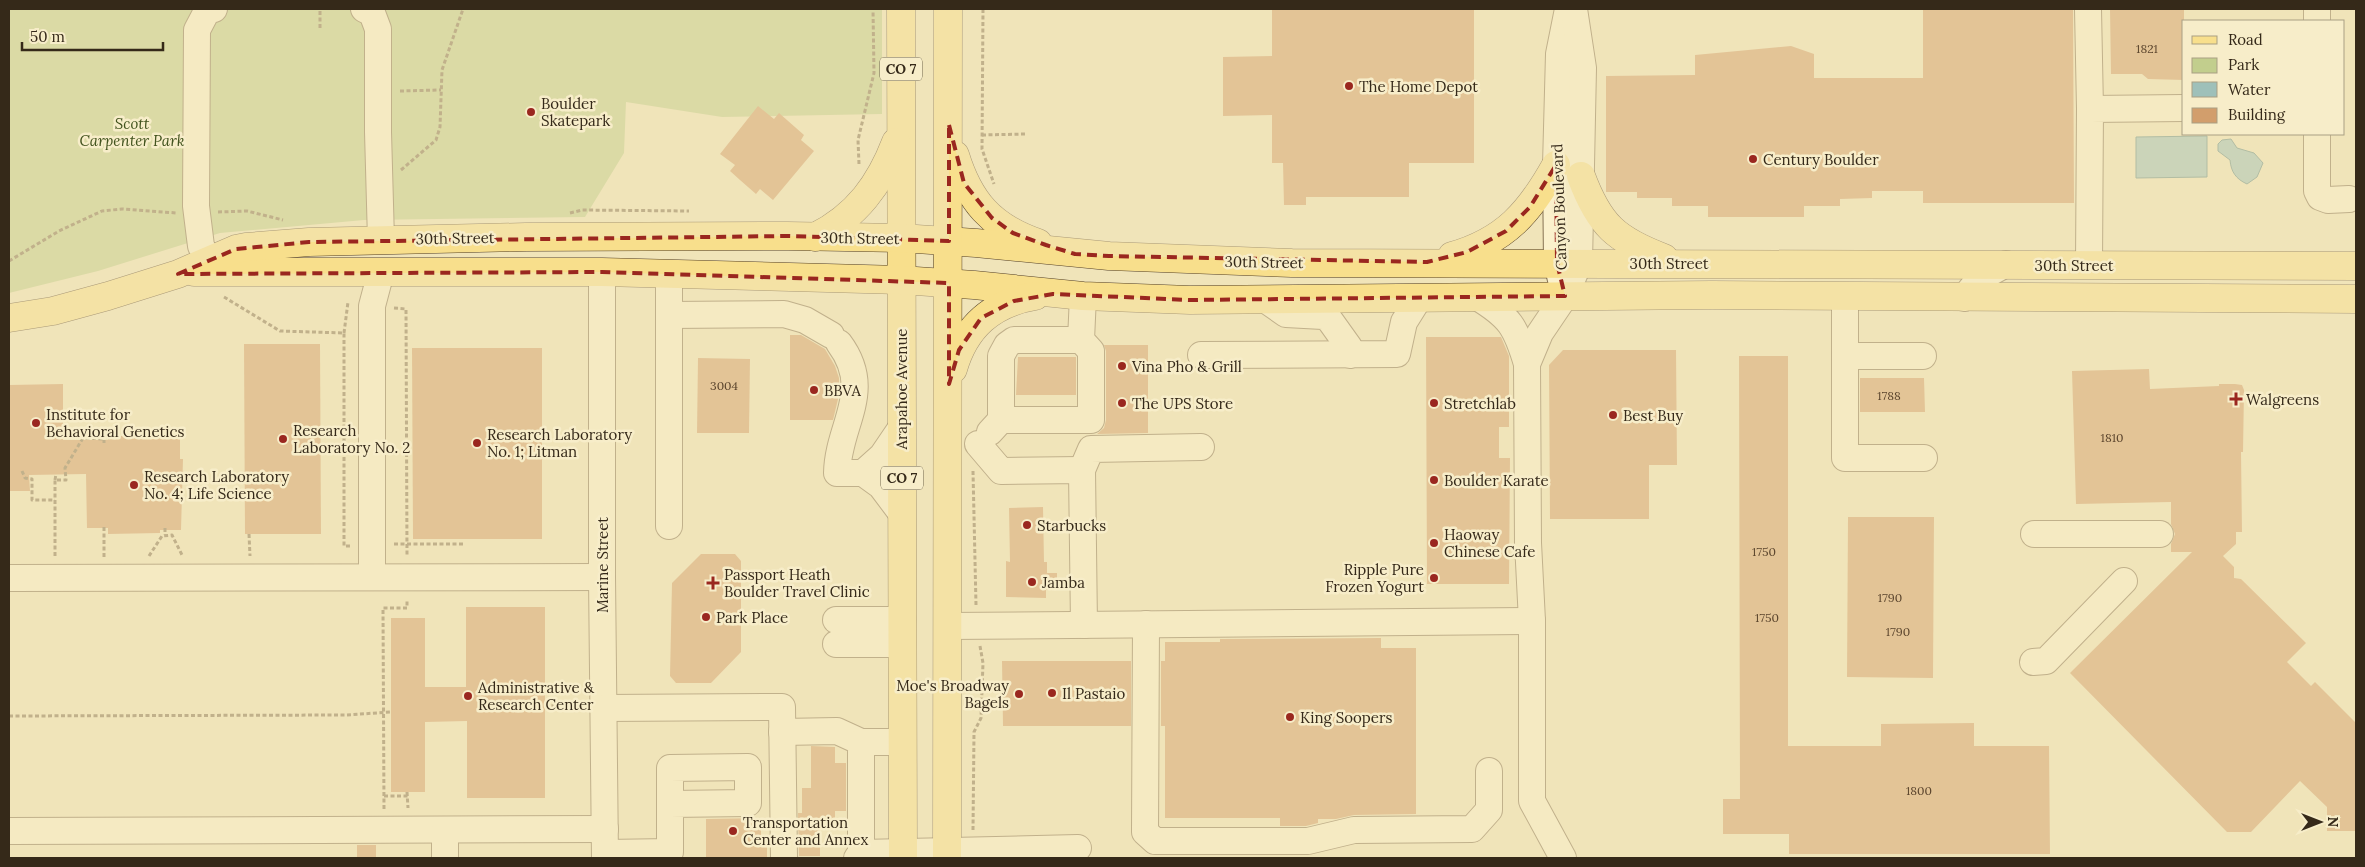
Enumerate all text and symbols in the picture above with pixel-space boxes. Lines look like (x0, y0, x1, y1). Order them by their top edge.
scale bar (22, 20, 164, 52)
legend (2182, 20, 2345, 135)
text: 50 m (30, 27, 65, 46)
text: Road (2228, 30, 2263, 49)
house number: 1821 (2136, 41, 2158, 56)
text: Park (2228, 55, 2259, 74)
road number: CO 7 (880, 58, 922, 80)
place label: The Home Depot (1359, 77, 1478, 96)
marker: The Home Depot (1343, 80, 1355, 92)
text: Water (2228, 80, 2271, 99)
place label: Boulder Skatepark (541, 94, 610, 130)
text: Building (2228, 105, 2286, 124)
marker: Boulder Skatepark (525, 106, 537, 118)
park label: Scott Carpenter Park (79, 114, 185, 150)
street label: Canyon Boulevard (1547, 143, 1571, 271)
place label: Century Boulder (1763, 150, 1879, 169)
marker: Century Boulder (1747, 153, 1759, 165)
street label: 30th Street (415, 228, 495, 248)
street label: 30th Street (820, 228, 900, 248)
street label: 30th Street (1224, 252, 1304, 272)
street label: 30th Street (1630, 254, 1709, 273)
street label: 30th Street (2035, 256, 2114, 275)
street label: Arapahoe Avenue (892, 329, 911, 450)
place label: Vina Pho & Grill (1131, 357, 1242, 376)
marker: Vina Pho & Grill (1116, 360, 1128, 372)
house number: 3004 (710, 378, 739, 393)
place label: BBVA (824, 381, 861, 400)
marker: BBVA (808, 384, 820, 396)
house number: 1788 (1877, 388, 1901, 403)
place label: Walgreens (2246, 390, 2319, 409)
marker: Walgreens (2230, 393, 2242, 405)
place label: The UPS Store (1132, 394, 1233, 413)
place label: Stretchlab (1444, 394, 1516, 413)
marker: The UPS Store (1116, 397, 1128, 409)
marker: Stretchlab (1428, 397, 1440, 409)
place label: Institute for Behavioral Genetics (46, 405, 184, 441)
place label: Best Buy (1623, 406, 1683, 425)
marker: Best Buy (1607, 409, 1619, 421)
marker: Institute for Behavioral Genetics (30, 417, 42, 429)
place label: Research Laboratory No. 2 (293, 421, 410, 457)
place label: Research Laboratory No. 1; Litman (487, 425, 632, 461)
house number: 1810 (2101, 430, 2123, 445)
marker: Research Laboratory No. 2 (277, 433, 289, 445)
marker: Research Laboratory No. 1; Litman (471, 437, 483, 449)
road number: CO 7 (881, 466, 923, 489)
place label: Research Laboratory No. 4; Life Science (144, 467, 289, 503)
place label: Boulder Karate (1444, 471, 1549, 490)
marker: Boulder Karate (1428, 474, 1440, 486)
marker: Research Laboratory No. 4; Life Science (128, 479, 140, 491)
place label: Starbucks (1037, 516, 1106, 535)
street label: Marine Street (593, 517, 612, 613)
marker: Starbucks (1021, 519, 1033, 531)
place label: Haoway Chinese Cafe (1444, 525, 1535, 561)
marker: Haoway Chinese Cafe (1428, 537, 1440, 549)
house number: 1750 (1752, 544, 1776, 559)
place label: Ripple Pure Frozen Yogurt (1325, 560, 1424, 596)
place label: Passport Heath Boulder Travel Clinic (724, 565, 870, 601)
marker: Ripple Pure Frozen Yogurt (1428, 572, 1440, 584)
place label: Jamba (1041, 573, 1085, 592)
marker: Passport Heath Boulder Travel Clinic (706, 576, 720, 590)
marker: Jamba (1026, 576, 1038, 588)
house number: 1790 (1878, 590, 1902, 605)
place label: Park Place (716, 608, 788, 627)
house number: 1750 (1755, 610, 1779, 625)
marker: Park Place (700, 611, 712, 623)
house number: 1790 (1886, 624, 1910, 639)
place label: Moe's Broadway Bagels (896, 676, 1009, 712)
place label: Administrative & Research Center (477, 678, 595, 714)
place label: Il Pastaio (1062, 684, 1125, 703)
marker: Il Pastaio (1046, 687, 1058, 699)
marker: Moe's Broadway Bagels (1013, 688, 1025, 700)
marker: Administrative & Research Center (462, 690, 474, 702)
place label: King Soopers (1300, 708, 1392, 727)
marker: King Soopers (1284, 711, 1296, 723)
house number: 1800 (1906, 783, 1932, 798)
north arrow (2295, 797, 2345, 847)
place label: Transportation Center and Annex (743, 813, 868, 849)
text: N (2324, 817, 2342, 828)
marker: Transportation Center and Annex (727, 825, 739, 837)

